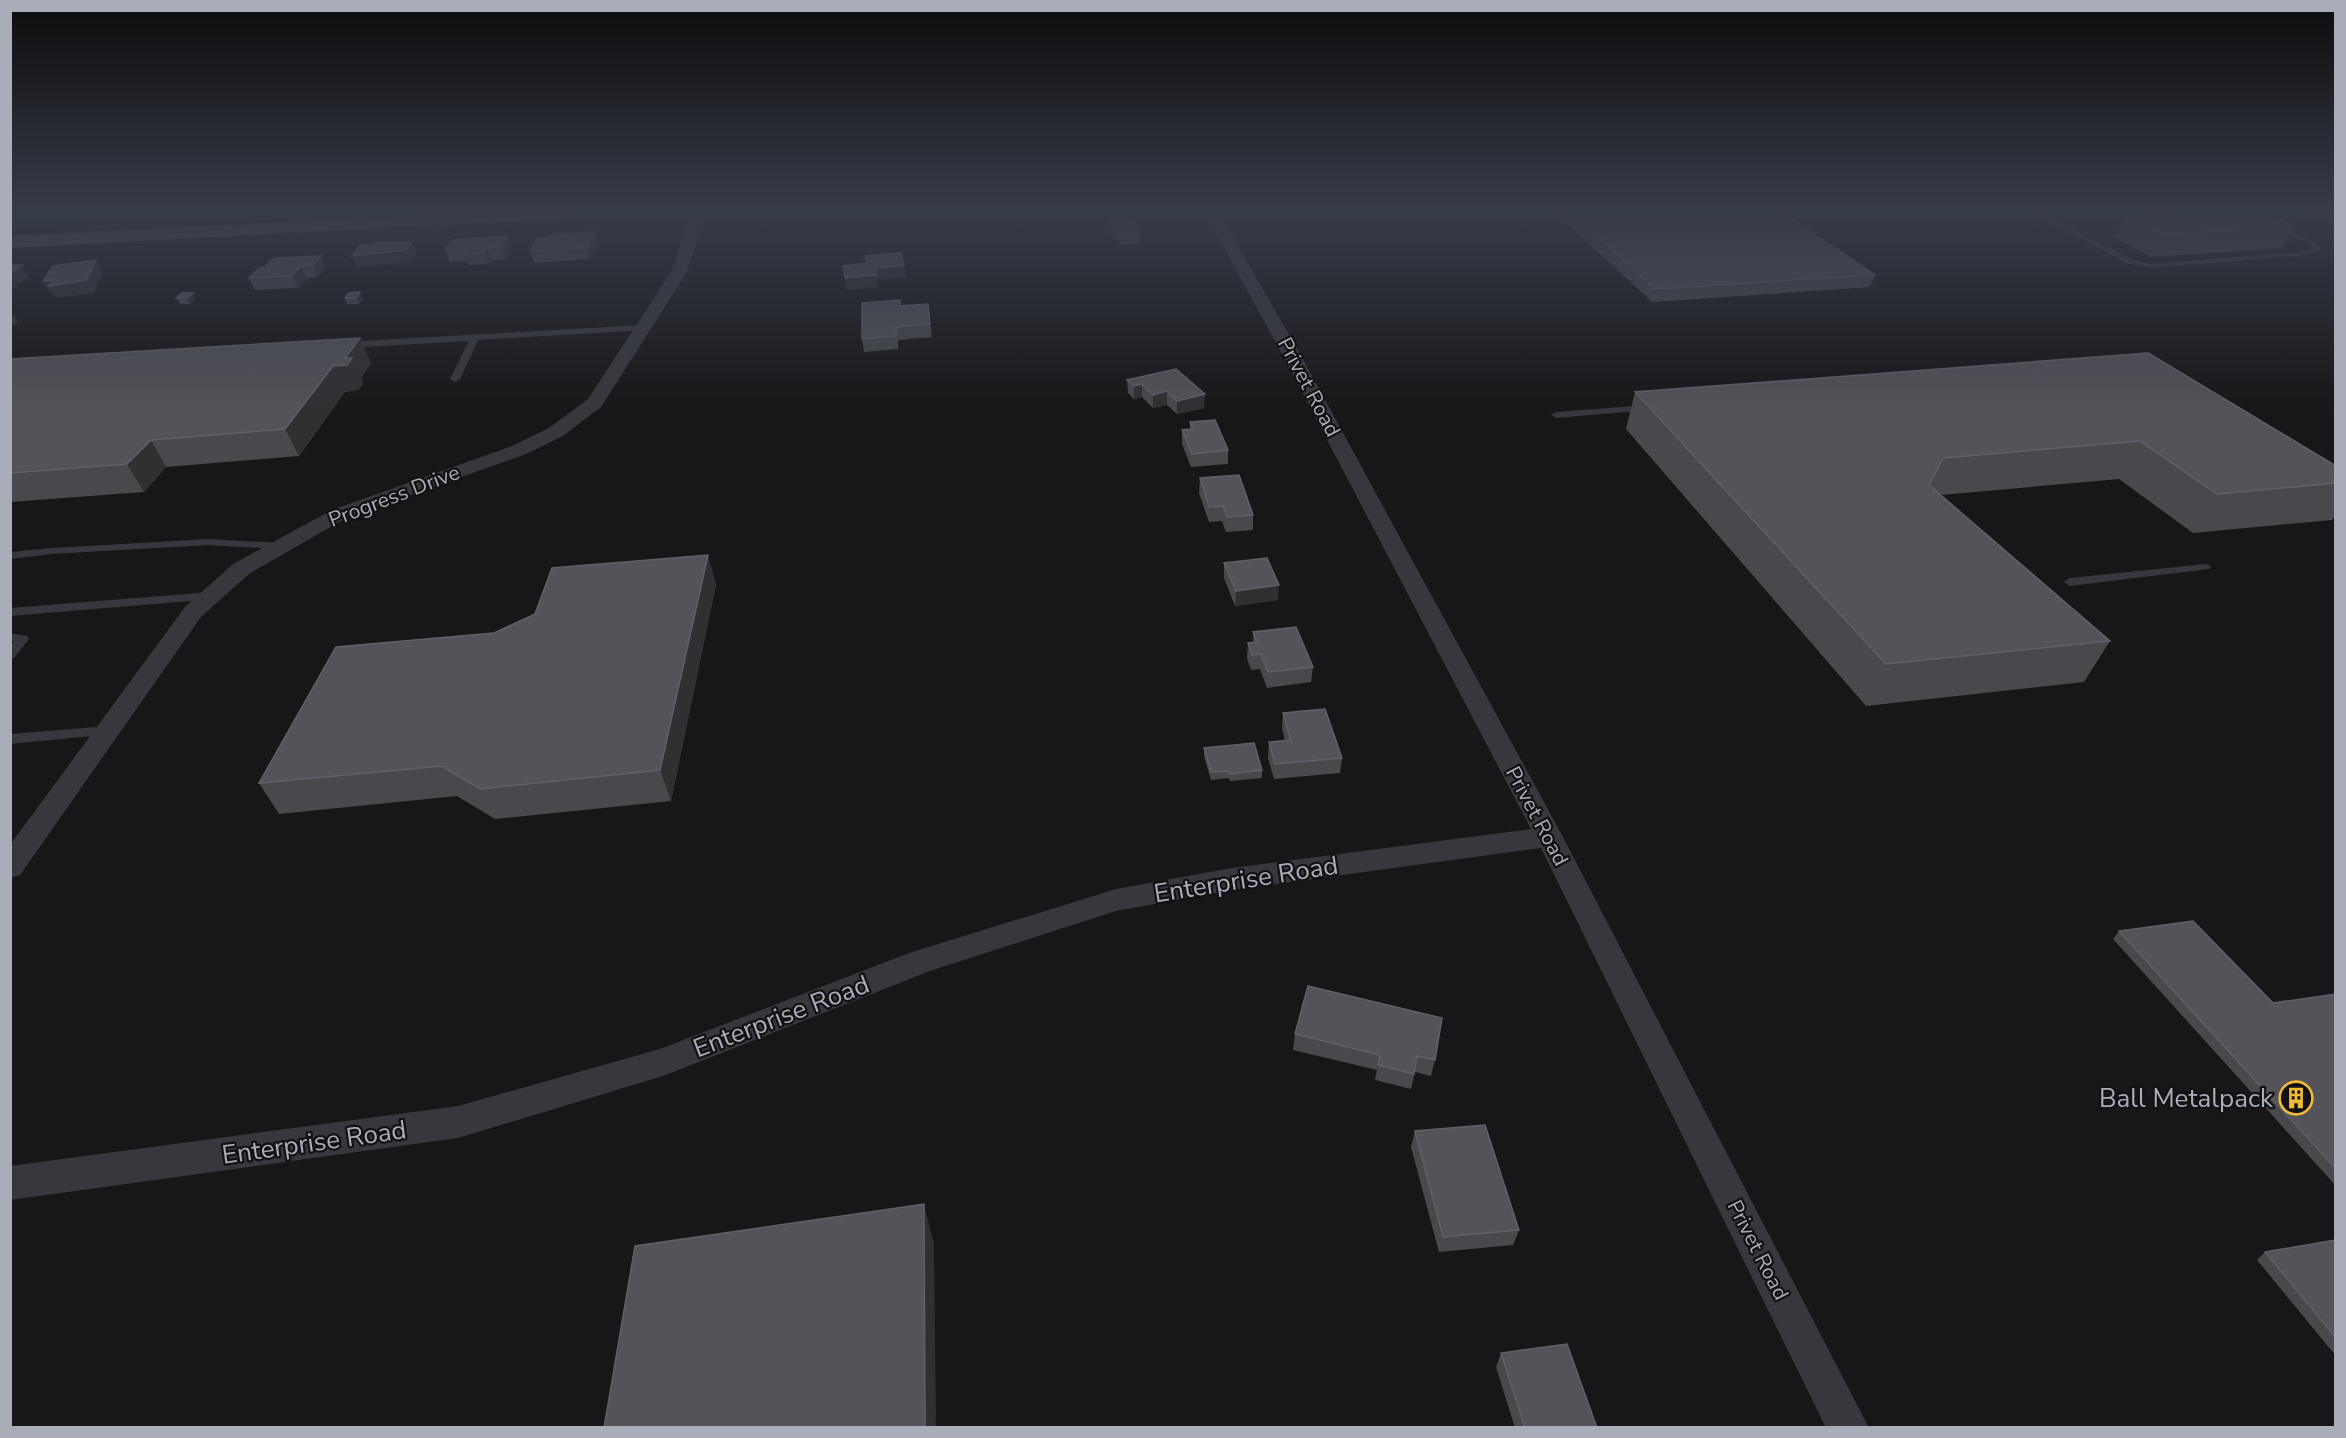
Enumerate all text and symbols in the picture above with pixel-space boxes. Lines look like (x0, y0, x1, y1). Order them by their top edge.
street label: Privet Road (1271, 332, 1347, 442)
street label: Progress Drive (324, 458, 464, 534)
street label: Privet Road (1499, 761, 1575, 871)
street label: Enterprise Road (1151, 848, 1341, 911)
street label: Enterprise Road (688, 967, 874, 1066)
building icon: Ball Metalpack (2278, 1080, 2314, 1116)
place label: Ball Metalpack (2099, 1081, 2274, 1116)
street label: Enterprise Road (220, 1112, 409, 1173)
street label: Privet Road (1721, 1195, 1795, 1305)

